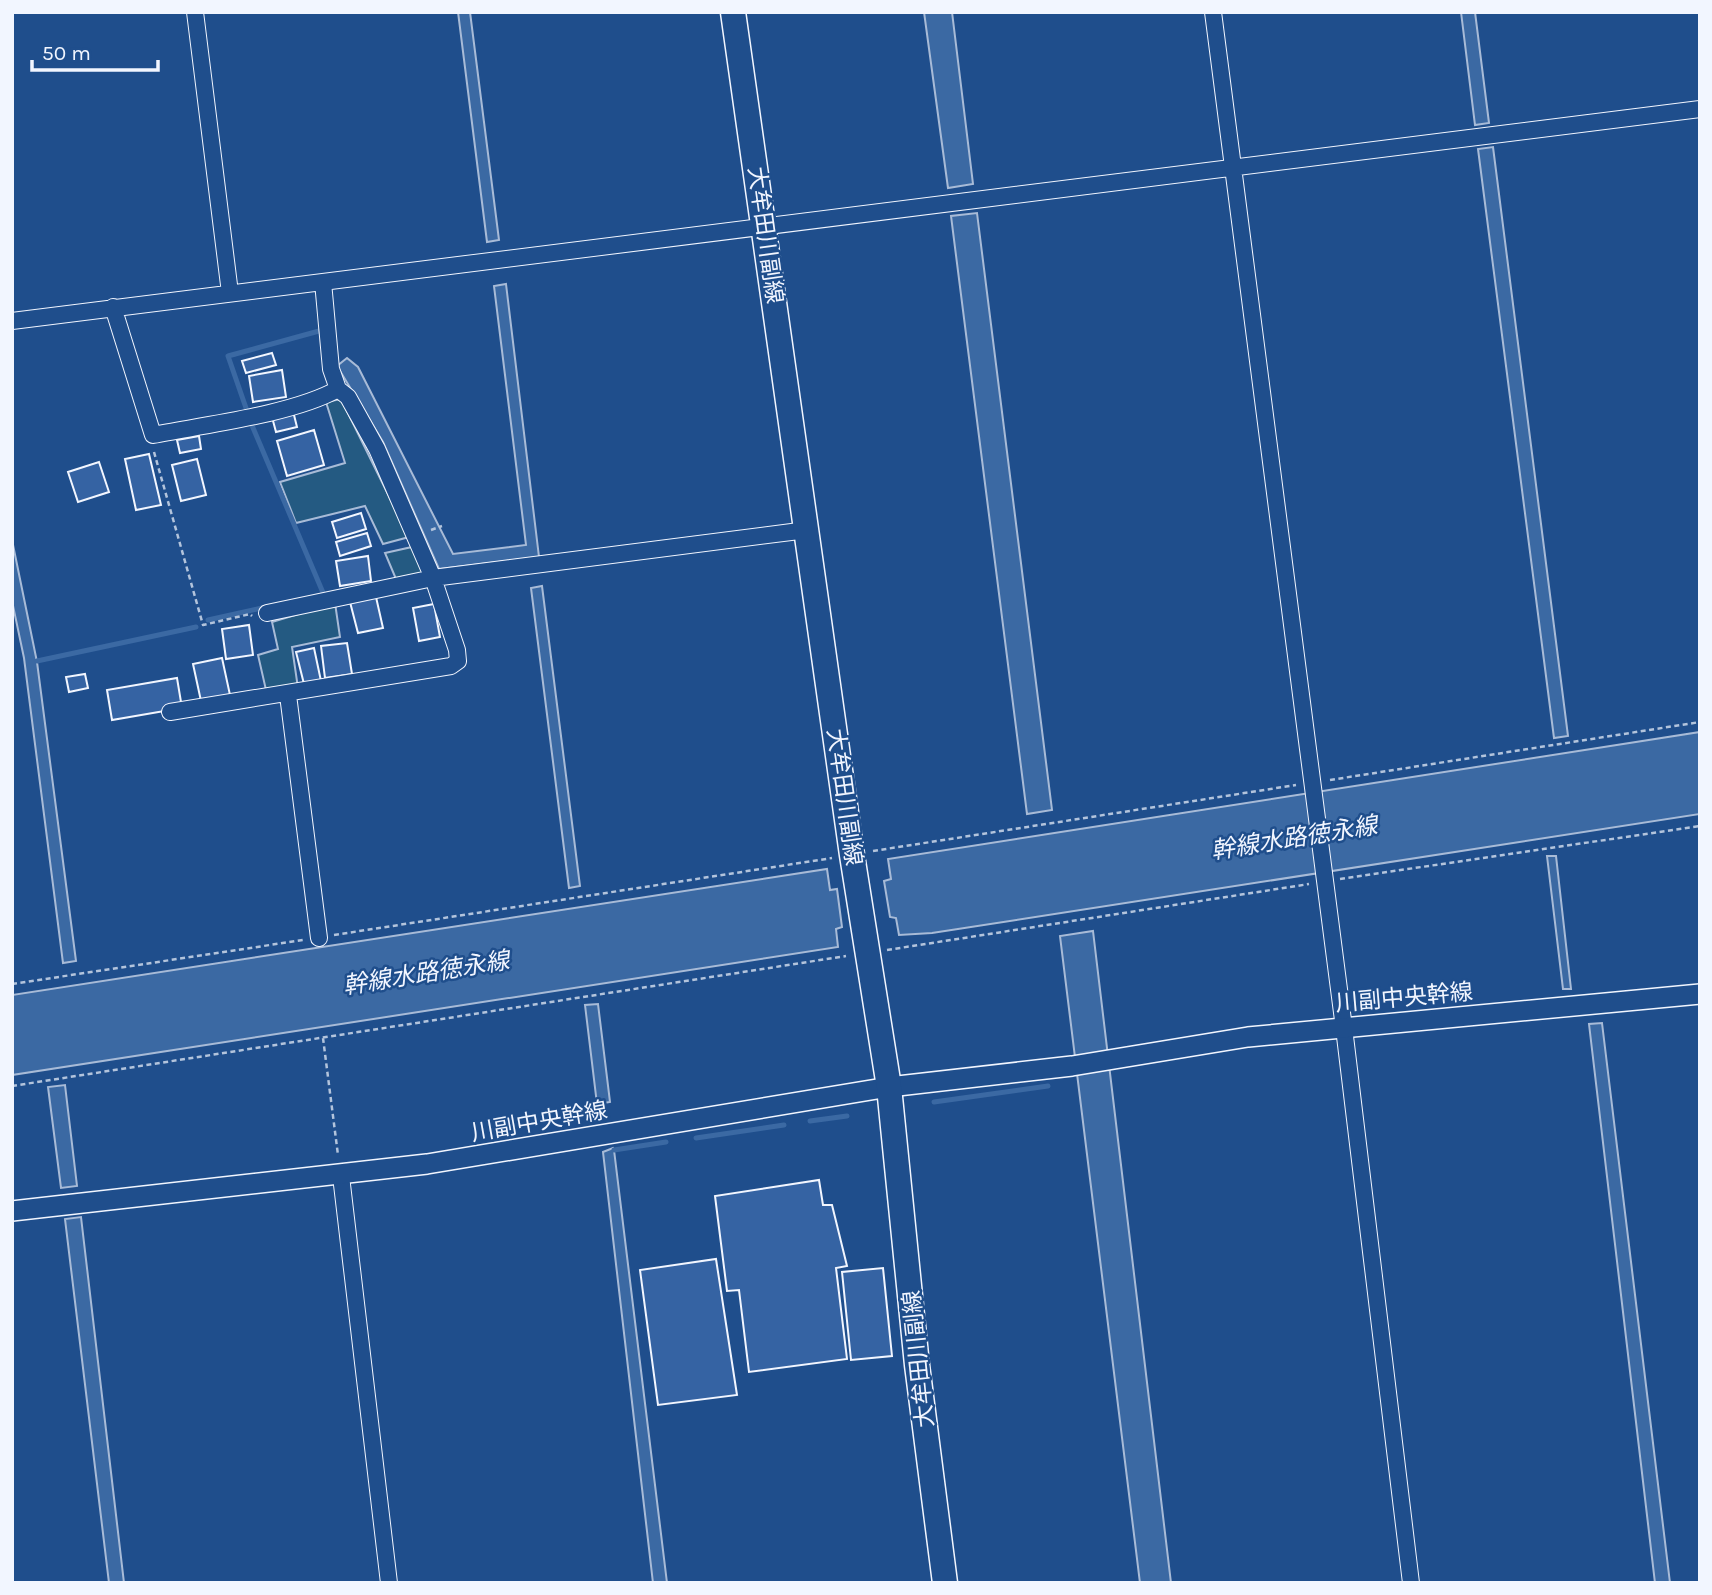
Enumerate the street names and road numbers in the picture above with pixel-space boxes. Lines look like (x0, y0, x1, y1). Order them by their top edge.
street label: 大牟田川副線 (743, 165, 788, 305)
street label: 大牟田川副線 (822, 727, 867, 867)
street label: 川副中央幹線 (1334, 978, 1474, 1017)
street label: 川副中央幹線 (469, 1096, 609, 1147)
street label: 大牟田川副線 (898, 1289, 939, 1429)

